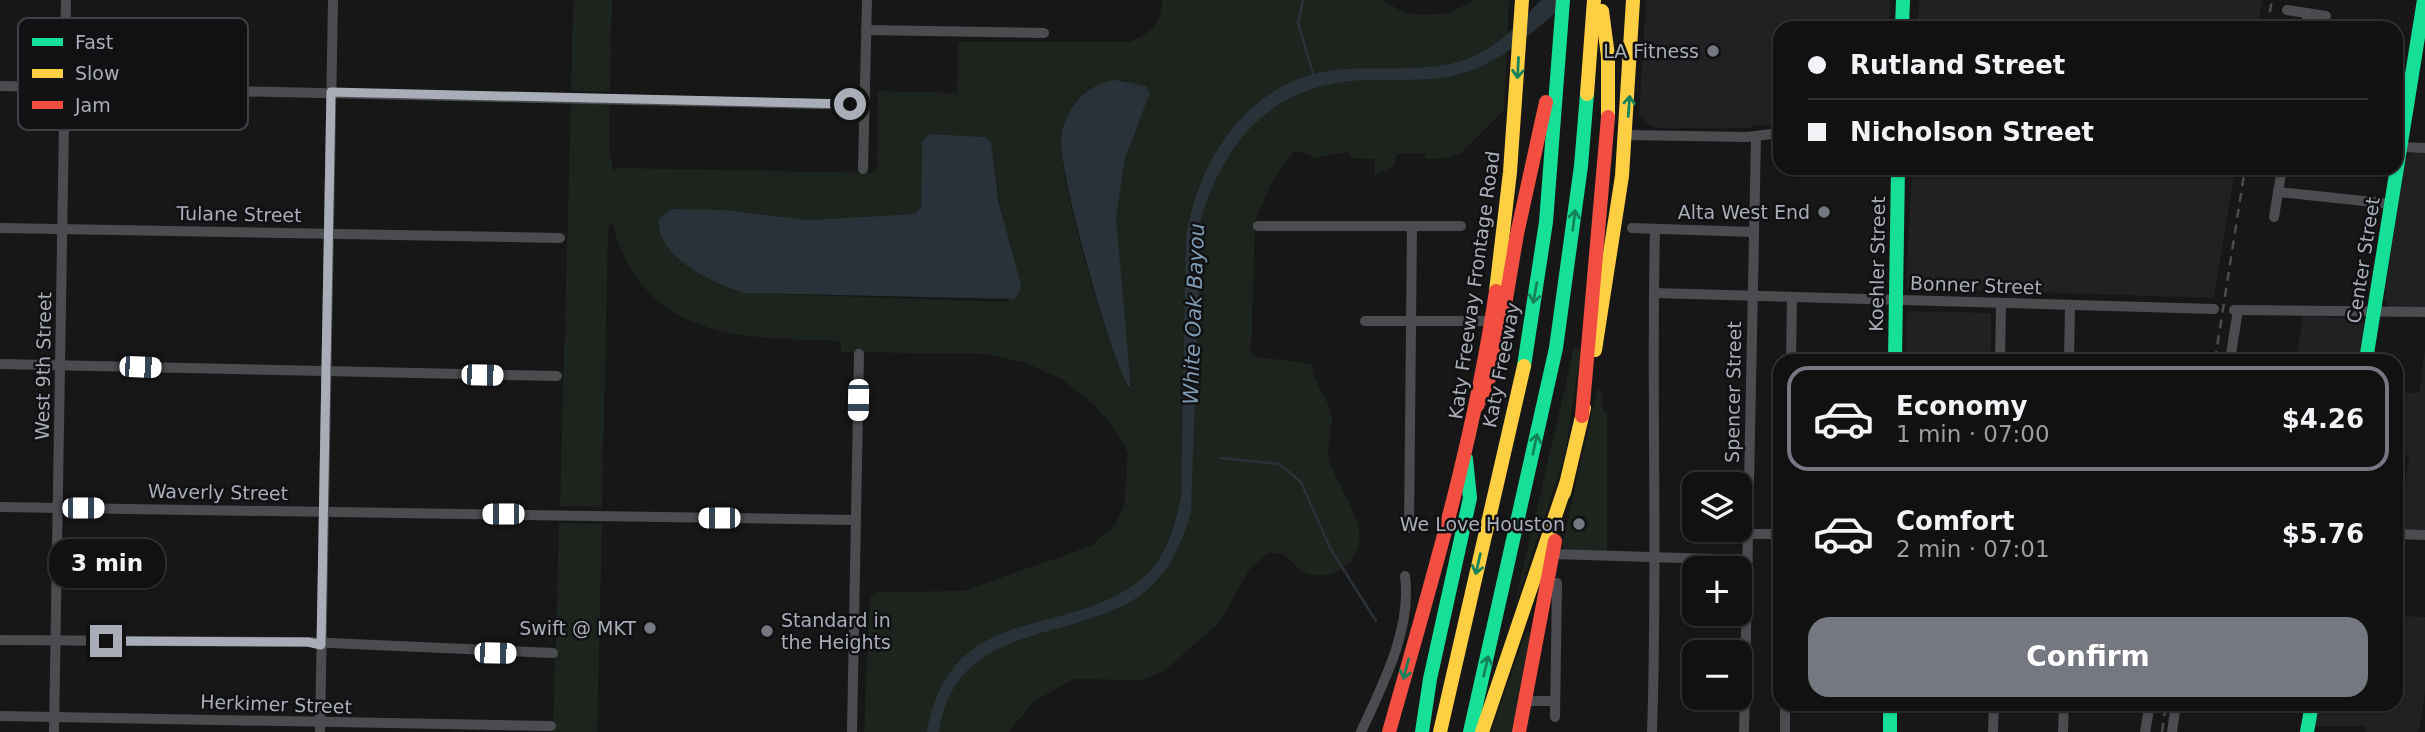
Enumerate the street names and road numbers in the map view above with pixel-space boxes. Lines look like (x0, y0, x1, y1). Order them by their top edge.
street label: Katy Freeway Frontage Road (1444, 150, 1504, 420)
street label: Center Street (2342, 195, 2384, 325)
street label: Koehler Street (1865, 196, 1889, 332)
street label: Tulane Street (175, 202, 302, 226)
street label: Bonner Street (1910, 272, 2042, 298)
street label: West 9th Street (31, 292, 55, 440)
street label: Katy Freeway (1478, 300, 1524, 430)
street label: Spencer Street (1721, 321, 1745, 463)
street label: Waverly Street (148, 480, 288, 504)
street label: Herkimer Street (200, 690, 352, 718)

